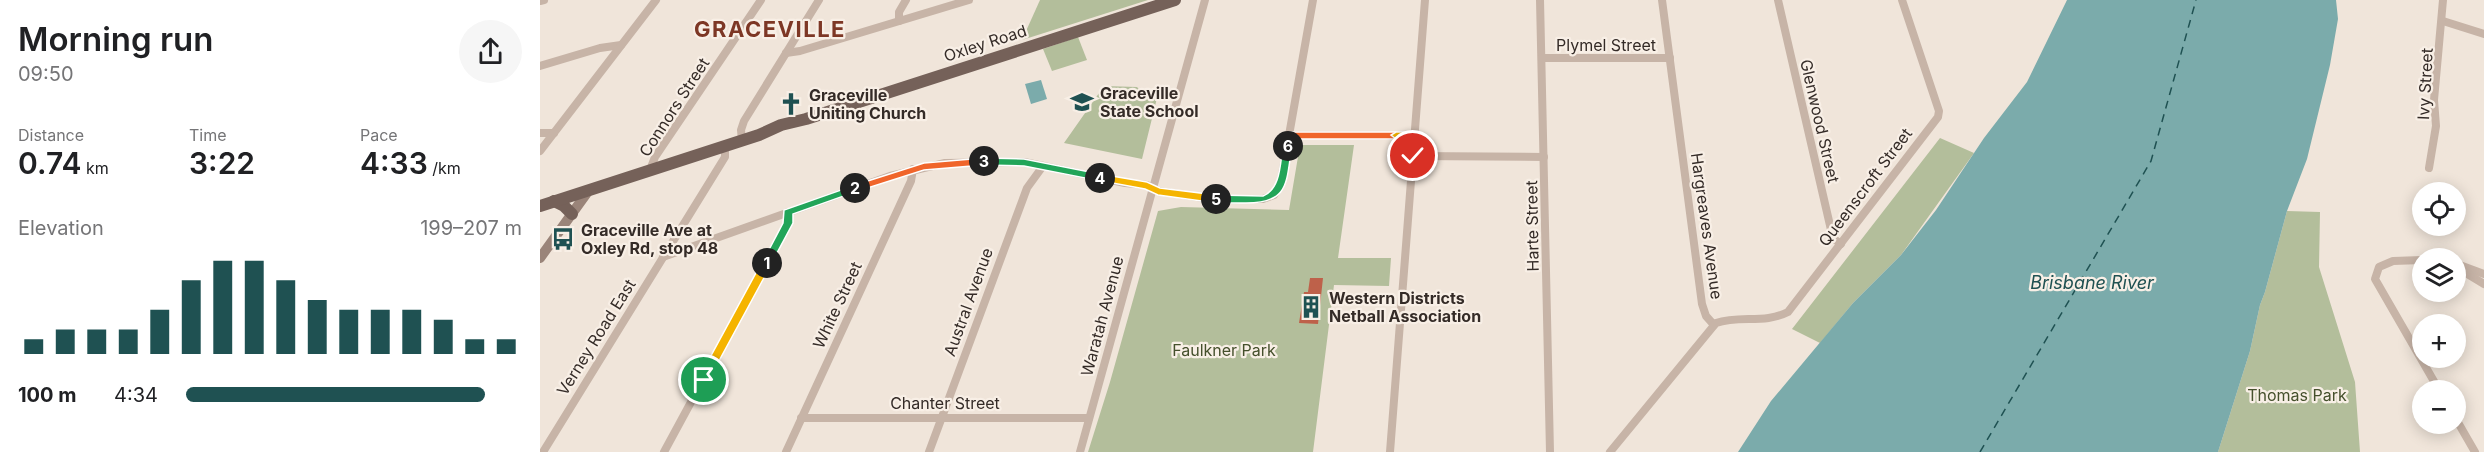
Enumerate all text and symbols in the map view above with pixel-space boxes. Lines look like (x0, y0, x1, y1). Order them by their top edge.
district label: GRACEVILLE (694, 16, 846, 42)
text: Morning run (18, 19, 213, 59)
button: share (459, 20, 522, 83)
street label: Oxley Road (941, 20, 1029, 66)
street label: Plymel Street (1556, 35, 1656, 55)
street label: Ivy Street (2413, 48, 2437, 120)
street label: Connors Street (635, 54, 713, 160)
street label: Glenwood Street (1796, 57, 1844, 185)
text: 09:50 (18, 62, 74, 86)
place label: Graceville State School (1100, 83, 1199, 121)
place label: Graceville Uniting Church (809, 85, 926, 123)
school or university icon: Graceville State School (1069, 89, 1095, 115)
church icon: Graceville Uniting Church (778, 91, 804, 117)
street label: Queenscroft Street (1814, 124, 1916, 250)
text: Distance (18, 125, 84, 145)
text: Time (189, 125, 227, 145)
text: Pace (360, 125, 398, 145)
pin (1387, 130, 1438, 181)
pin: 6 (1273, 131, 1303, 161)
text: 6 (1283, 136, 1293, 156)
icon: check (1396, 139, 1429, 172)
text: 0.74 (18, 145, 81, 181)
text: 3:22 (189, 145, 255, 181)
text: 4:33 (360, 145, 428, 181)
pin: 3 (969, 146, 999, 176)
text: 3 (979, 151, 989, 171)
street label: Hargreaves Avenue (1687, 152, 1727, 300)
text: km (81, 158, 109, 178)
text: /km (428, 158, 461, 178)
pin: 4 (1085, 163, 1115, 193)
text: 4 (1095, 168, 1105, 188)
pin: 2 (840, 173, 870, 203)
text: 2 (850, 178, 860, 198)
street label: Harte Street (1521, 180, 1543, 272)
map controls (2412, 182, 2466, 434)
button: locate (2412, 182, 2466, 236)
pin: 5 (1201, 184, 1231, 214)
text: 5 (1211, 189, 1221, 209)
text: Elevation (18, 216, 104, 240)
text: 199–207 m (420, 216, 522, 240)
place label: Graceville Ave at Oxley Rd, stop 48 (581, 220, 718, 258)
bus stop icon: Graceville Ave at Oxley Rd, stop 48 (550, 226, 576, 252)
street label: Austral Avenue (939, 245, 997, 359)
pin: 1 (752, 248, 782, 278)
button: layers (2412, 248, 2466, 302)
text: 1 (764, 253, 770, 273)
street label: Waratah Avenue (1076, 254, 1128, 378)
street label: White Street (808, 259, 866, 351)
water label: Brisbane River (2030, 272, 2155, 293)
street label: Verney Road East (552, 275, 640, 399)
place label: Western Districts Netball Association (1329, 288, 1481, 326)
building icon: Western Districts Netball Association (1298, 294, 1324, 320)
button: + (2412, 314, 2466, 368)
park label: Faulkner Park (1172, 340, 1276, 360)
pin (678, 354, 729, 405)
icon: arrive (687, 363, 720, 396)
button: − (2412, 380, 2466, 434)
text: 100 m (18, 383, 77, 407)
text: 4:34 (114, 383, 158, 407)
park label: Thomas Park (2247, 385, 2347, 405)
street label: Chanter Street (890, 393, 1000, 413)

